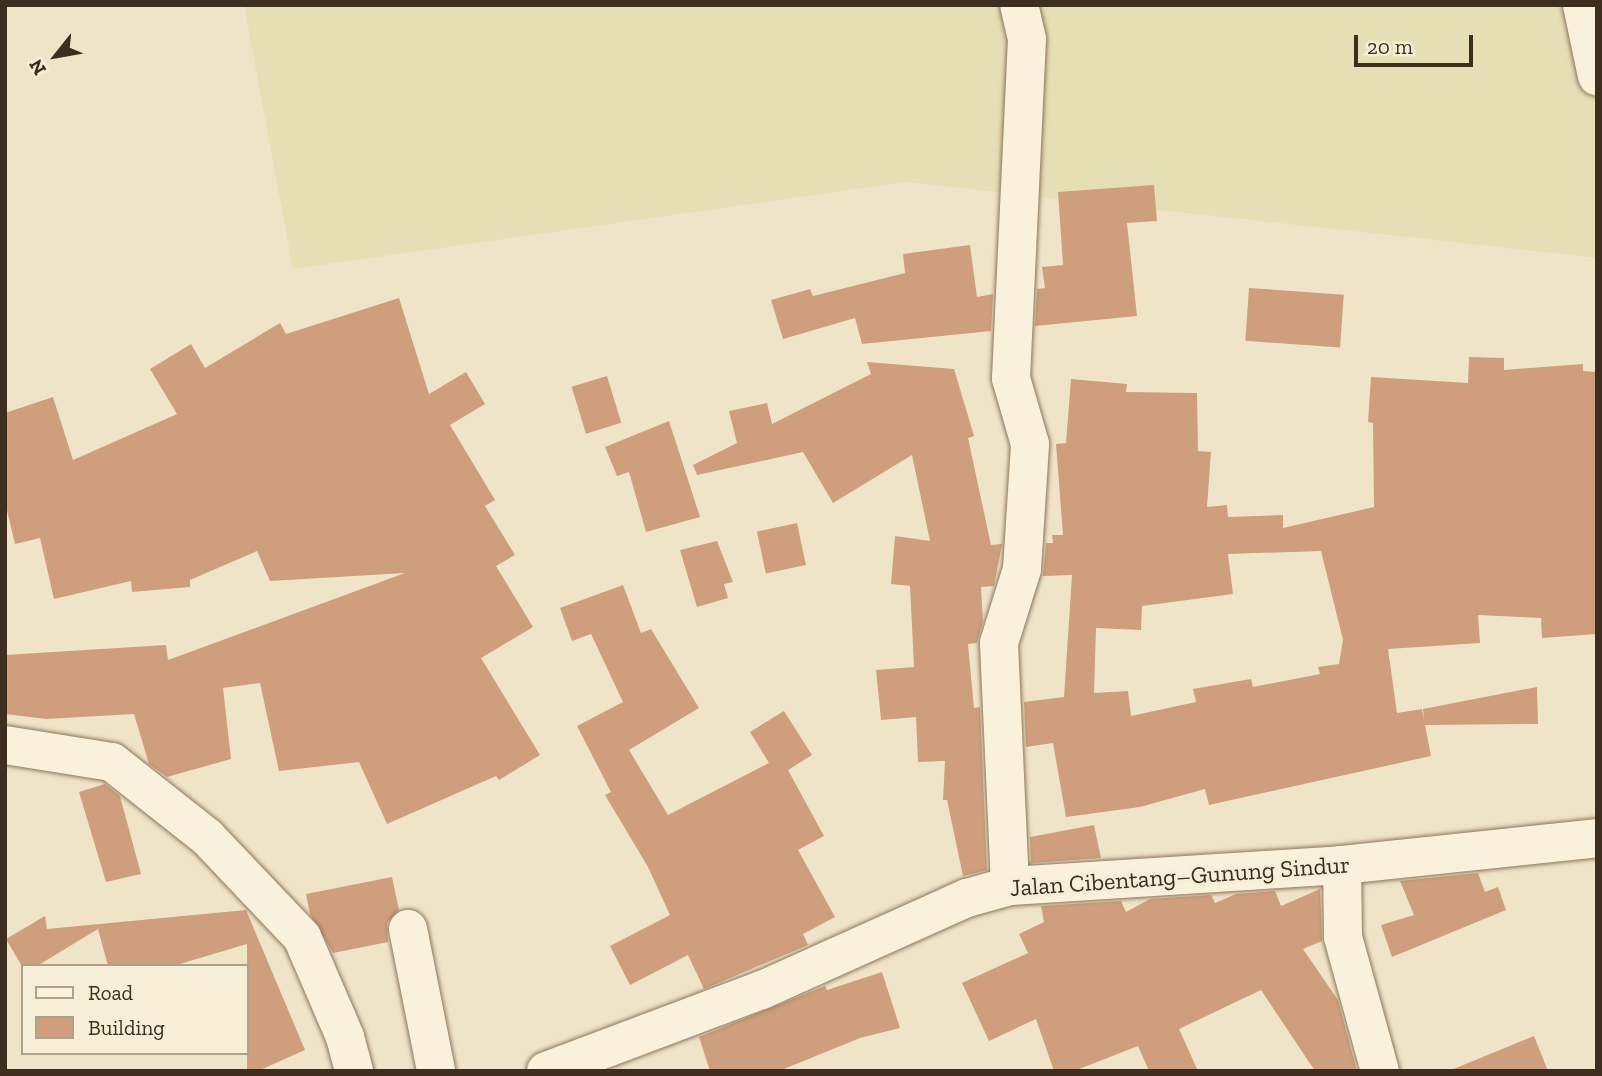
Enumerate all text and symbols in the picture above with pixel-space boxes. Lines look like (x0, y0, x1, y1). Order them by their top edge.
north arrow (21, 21, 91, 91)
scale bar (1357, 21, 1476, 65)
text: 20 m (1367, 34, 1413, 59)
text: N (24, 55, 51, 79)
street label: Jalan Cibentang–Gunung Sindur (1009, 850, 1351, 902)
legend (21, 964, 248, 1055)
text: Road (88, 980, 133, 1005)
text: Building (88, 1015, 165, 1040)

